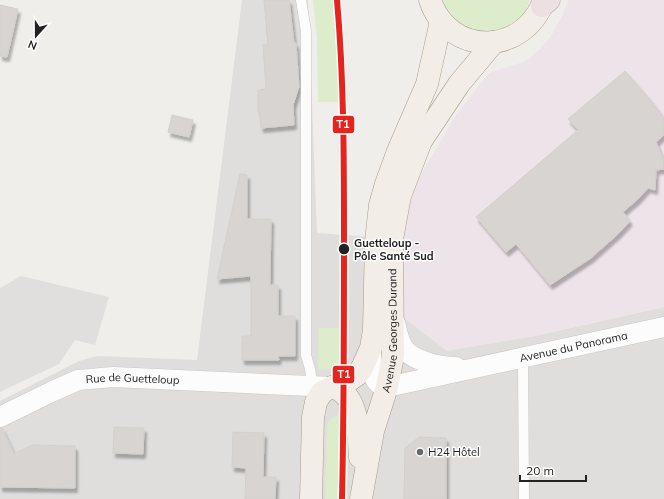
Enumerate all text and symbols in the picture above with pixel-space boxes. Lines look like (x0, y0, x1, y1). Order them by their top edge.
north arrow (16, 16, 56, 56)
text: N (26, 37, 39, 53)
line badge: T1 (332, 115, 355, 134)
text: T1 (336, 117, 350, 131)
place label: Guetteloup - Pôle Santé Sud (354, 236, 434, 263)
marker: Guetteloup - Pôle Santé Sud (337, 242, 351, 256)
street label: Avenue Georges Durand (379, 268, 400, 394)
street label: Avenue du Panorama (518, 328, 629, 365)
line badge: T1 (332, 365, 355, 384)
text: T1 (337, 367, 351, 381)
street label: Rue de Guetteloup (85, 370, 180, 387)
place label: H24 Hôtel (428, 445, 480, 459)
marker: H24 Hôtel (415, 447, 425, 457)
scale bar (520, 457, 586, 483)
text: 20 m (526, 463, 554, 478)

